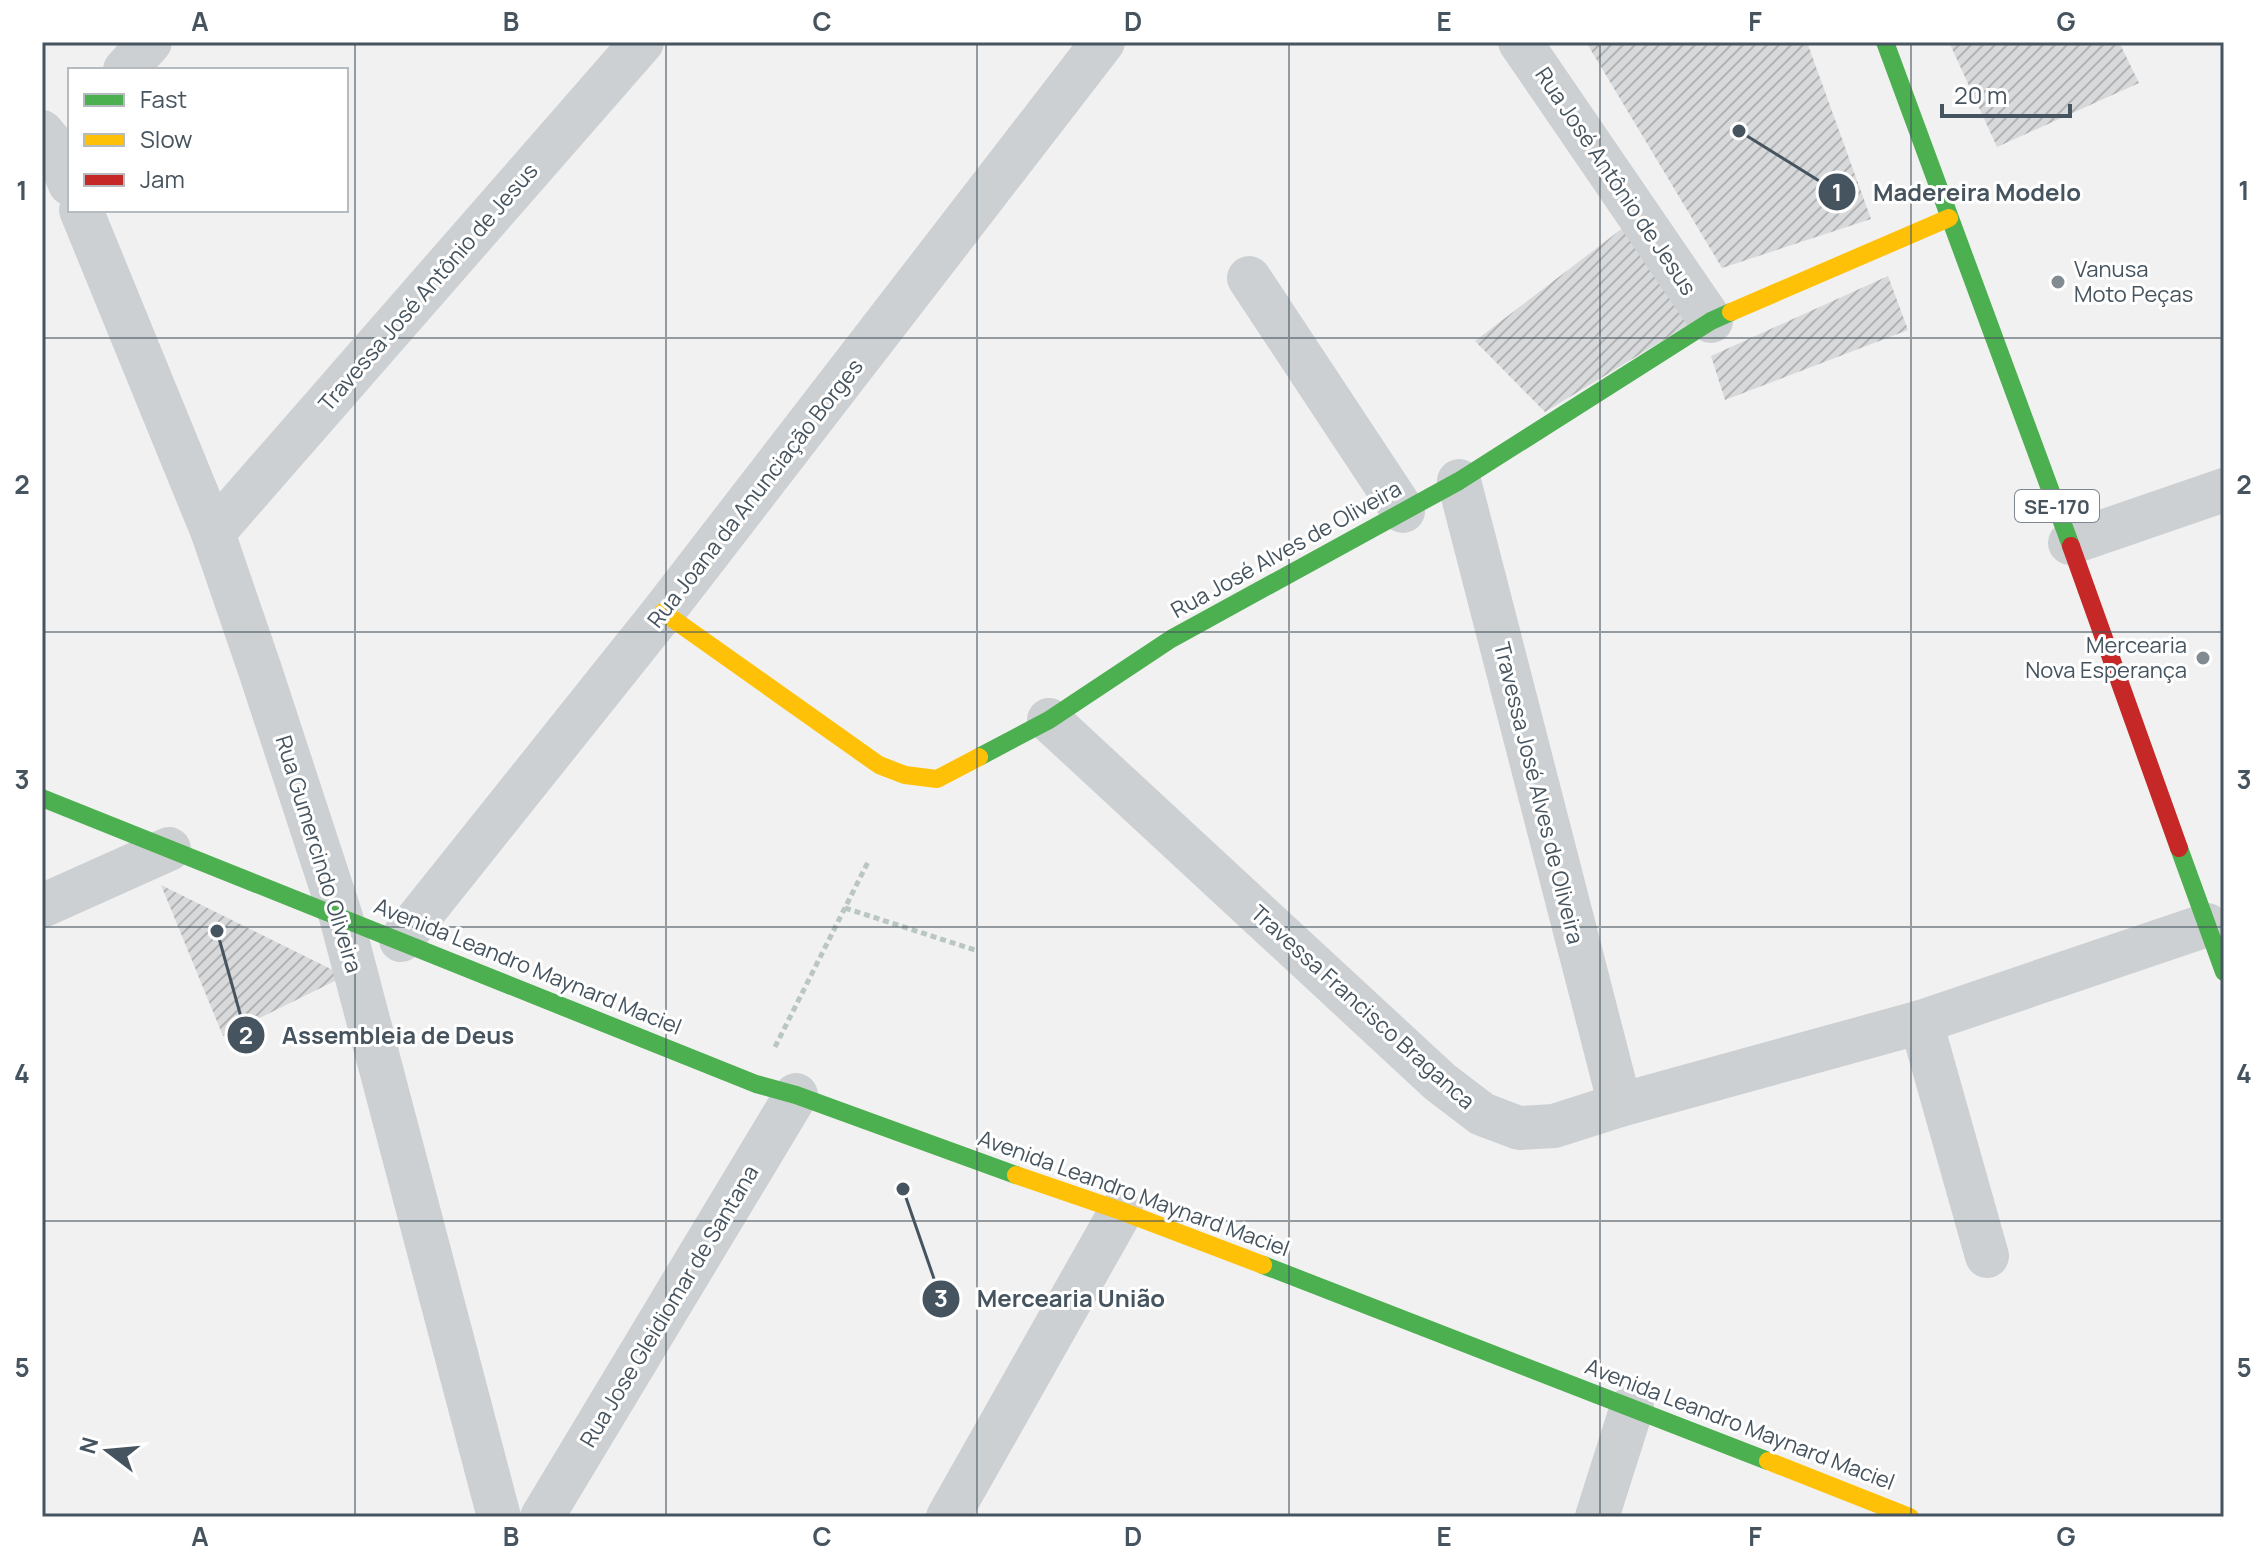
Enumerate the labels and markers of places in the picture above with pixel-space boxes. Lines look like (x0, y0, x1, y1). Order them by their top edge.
callout: Madereira Modelo (1817, 168, 2097, 216)
place label: Vanusa Moto Peças (2074, 254, 2193, 309)
marker: Vanusa Moto Peças (2049, 273, 2067, 291)
place label: Mercearia Nova Esperança (2025, 630, 2187, 685)
marker: Mercearia Nova Esperança (2194, 649, 2212, 667)
callout: Assembleia de Deus (226, 1011, 530, 1059)
callout: Mercearia União (921, 1275, 1181, 1323)

